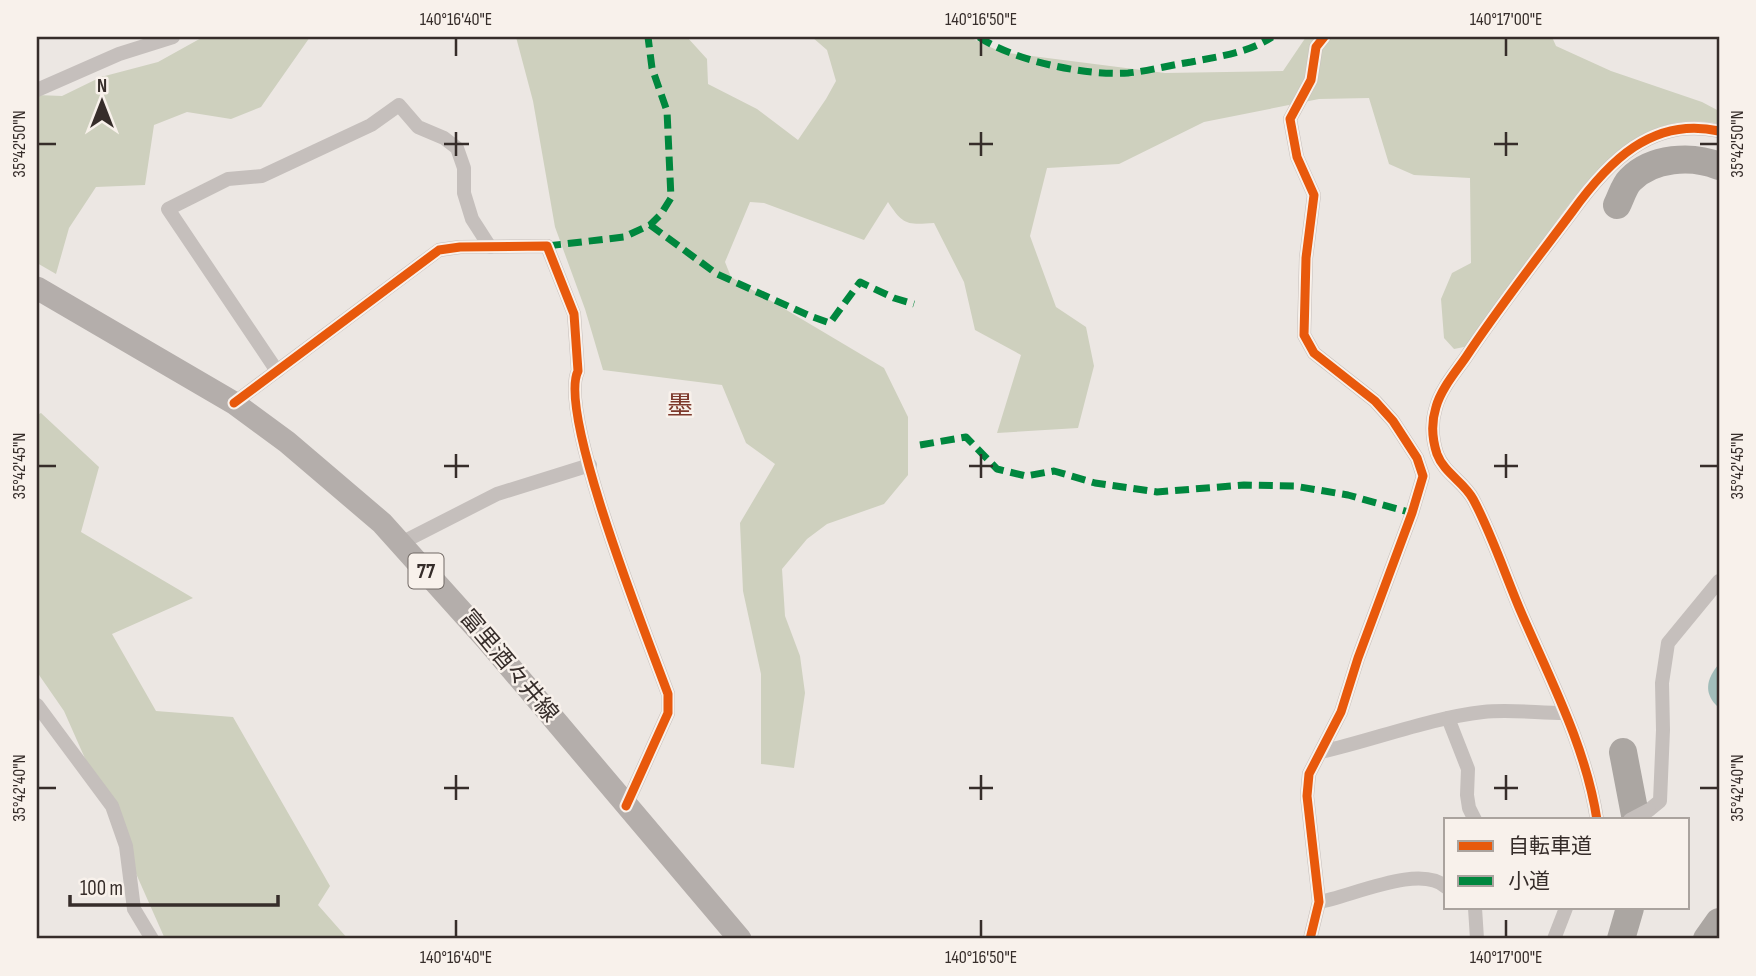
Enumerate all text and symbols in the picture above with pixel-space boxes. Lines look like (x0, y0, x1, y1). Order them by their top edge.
text: 140°16'40"E (420, 9, 492, 30)
text: 140°16'50"E (945, 9, 1017, 30)
text: 140°17'00"E (1470, 9, 1542, 30)
north arrow (66, 66, 136, 136)
text: N (97, 75, 107, 98)
text: 35°42'50"N (9, 110, 30, 178)
text: 35°42'50"N (1727, 110, 1748, 178)
district label: 墨 (667, 391, 693, 422)
text: 35°42'45"N (9, 433, 30, 499)
text: 35°42'45"N (1727, 433, 1748, 499)
road number: 77 (408, 554, 444, 588)
street label: 富里酒々井線 (454, 604, 564, 728)
text: 35°42'40"N (9, 754, 30, 822)
text: 35°42'40"N (1727, 754, 1748, 822)
legend (1444, 818, 1690, 909)
text: 自転車道 (1508, 834, 1592, 859)
scale bar (70, 864, 278, 908)
text: 小道 (1508, 869, 1550, 894)
text: 100 m (80, 876, 123, 901)
text: 140°16'40"E (420, 947, 492, 968)
text: 140°16'50"E (945, 947, 1017, 968)
text: 140°17'00"E (1470, 947, 1542, 968)

